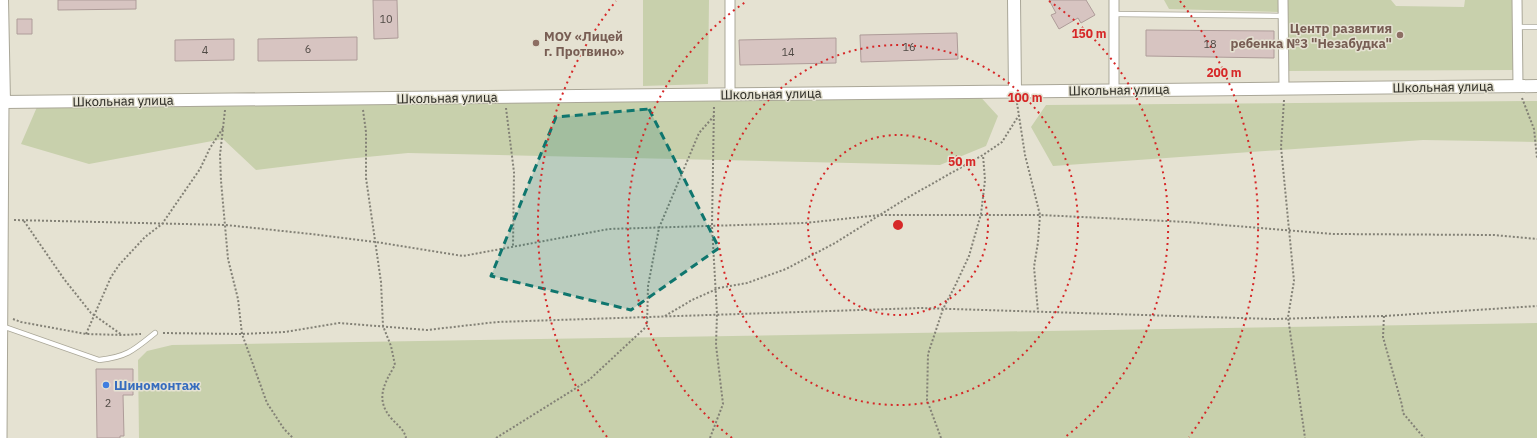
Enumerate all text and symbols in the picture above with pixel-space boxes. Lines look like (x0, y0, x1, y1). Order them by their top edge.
house number: 10 (379, 12, 393, 26)
place label: Центр развития ребенка №3 "Незабудка" (1231, 20, 1392, 52)
text: 150 m (1071, 26, 1107, 41)
place label: МОУ «Лицей г. Протвино» (544, 28, 624, 60)
marker: Центр развития ребенка №3 "Незабудка" (1395, 30, 1405, 40)
house number: 18 (1203, 37, 1217, 51)
marker: МОУ «Лицей г. Протвино» (531, 38, 541, 48)
house number: 16 (902, 40, 916, 54)
house number: 6 (305, 42, 311, 56)
house number: 4 (202, 43, 209, 57)
house number: 14 (781, 45, 795, 59)
text: 200 m (1206, 65, 1242, 80)
street label: Школьная улица (1392, 78, 1494, 96)
street label: Школьная улица (1068, 81, 1170, 99)
street label: Школьная улица (720, 85, 822, 103)
street label: Школьная улица (396, 89, 498, 107)
text: 100 m (1007, 90, 1043, 105)
street label: Школьная улица (72, 92, 174, 110)
text: 50 m (948, 154, 976, 169)
centre of rings (891, 218, 905, 232)
place label: Шиномонтаж (114, 377, 200, 394)
marker: Шиномонтаж (101, 380, 111, 390)
house number: 2 (105, 396, 111, 410)

